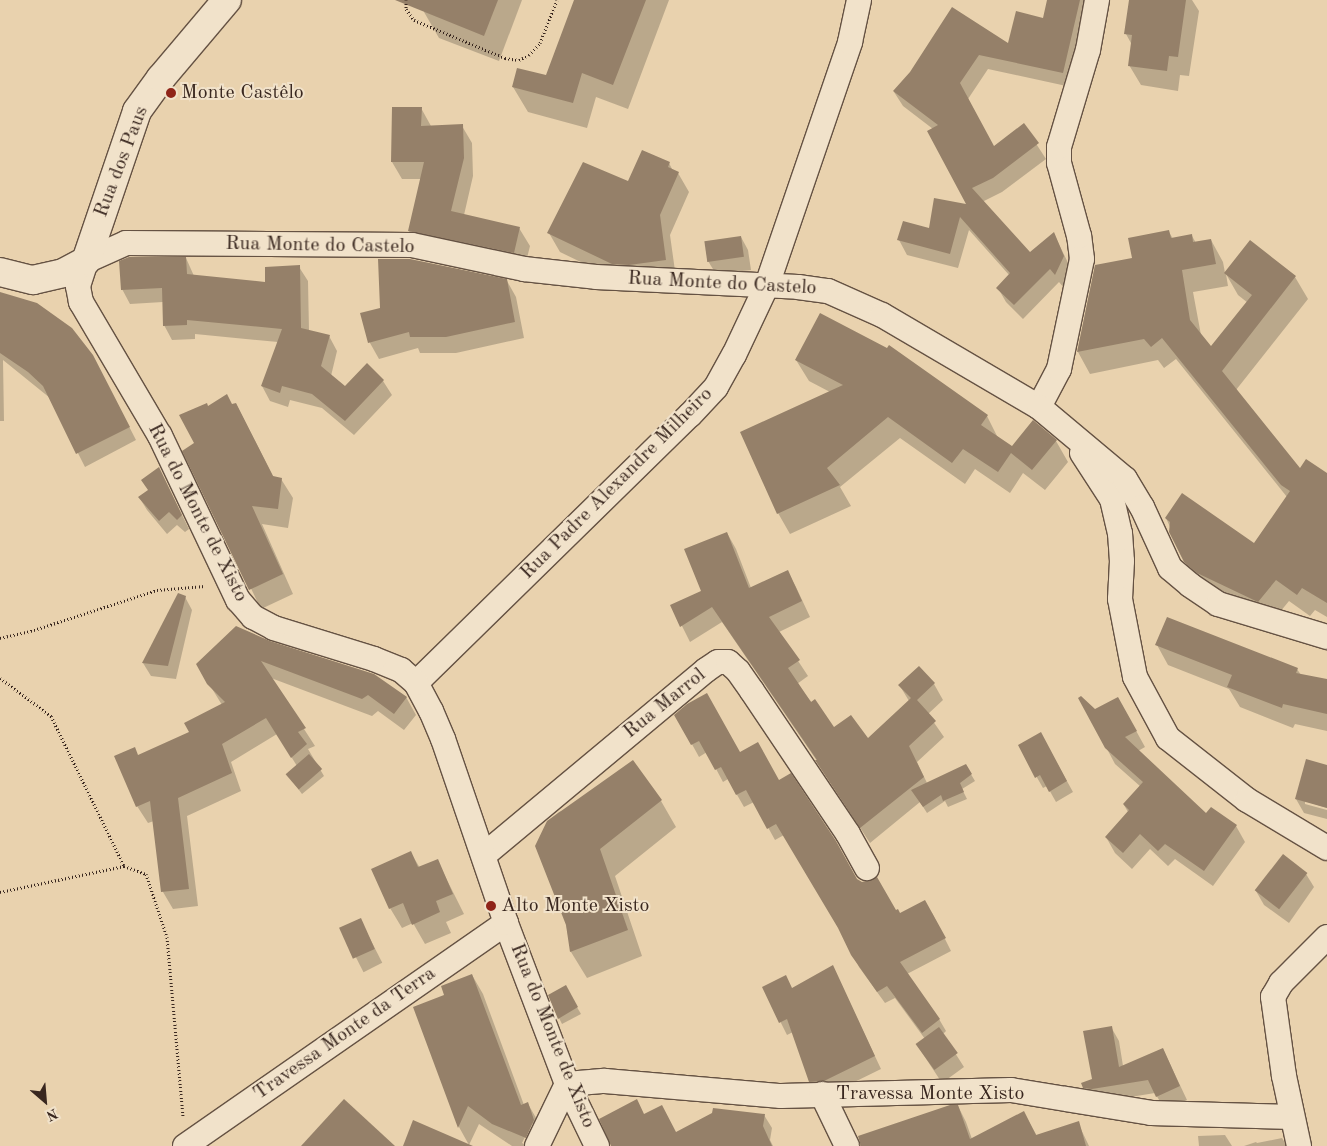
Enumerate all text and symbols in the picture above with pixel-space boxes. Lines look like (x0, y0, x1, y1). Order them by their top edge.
place label: Monte Castêlo (181, 81, 304, 105)
marker: Monte Castêlo (165, 87, 177, 99)
street label: Rua dos Paus (90, 103, 154, 221)
street label: Rua Monte do Castelo (225, 232, 415, 260)
street label: Rua Monte do Castelo (627, 267, 817, 301)
street label: Rua Padre Alexandre Milheiro (516, 383, 718, 585)
street label: Rua do Monte de Xisto (142, 420, 252, 606)
street label: Rua Marrol (619, 664, 711, 744)
place label: Alto Monte Xisto (501, 894, 649, 918)
marker: Alto Monte Xisto (485, 900, 497, 912)
street label: Rua do Monte de Xisto (504, 940, 600, 1132)
street label: Travessa Monte da Terra (249, 962, 441, 1106)
north arrow (20, 1076, 70, 1126)
street label: Travessa Monte Xisto (836, 1082, 1024, 1106)
text: N (44, 1106, 60, 1123)

